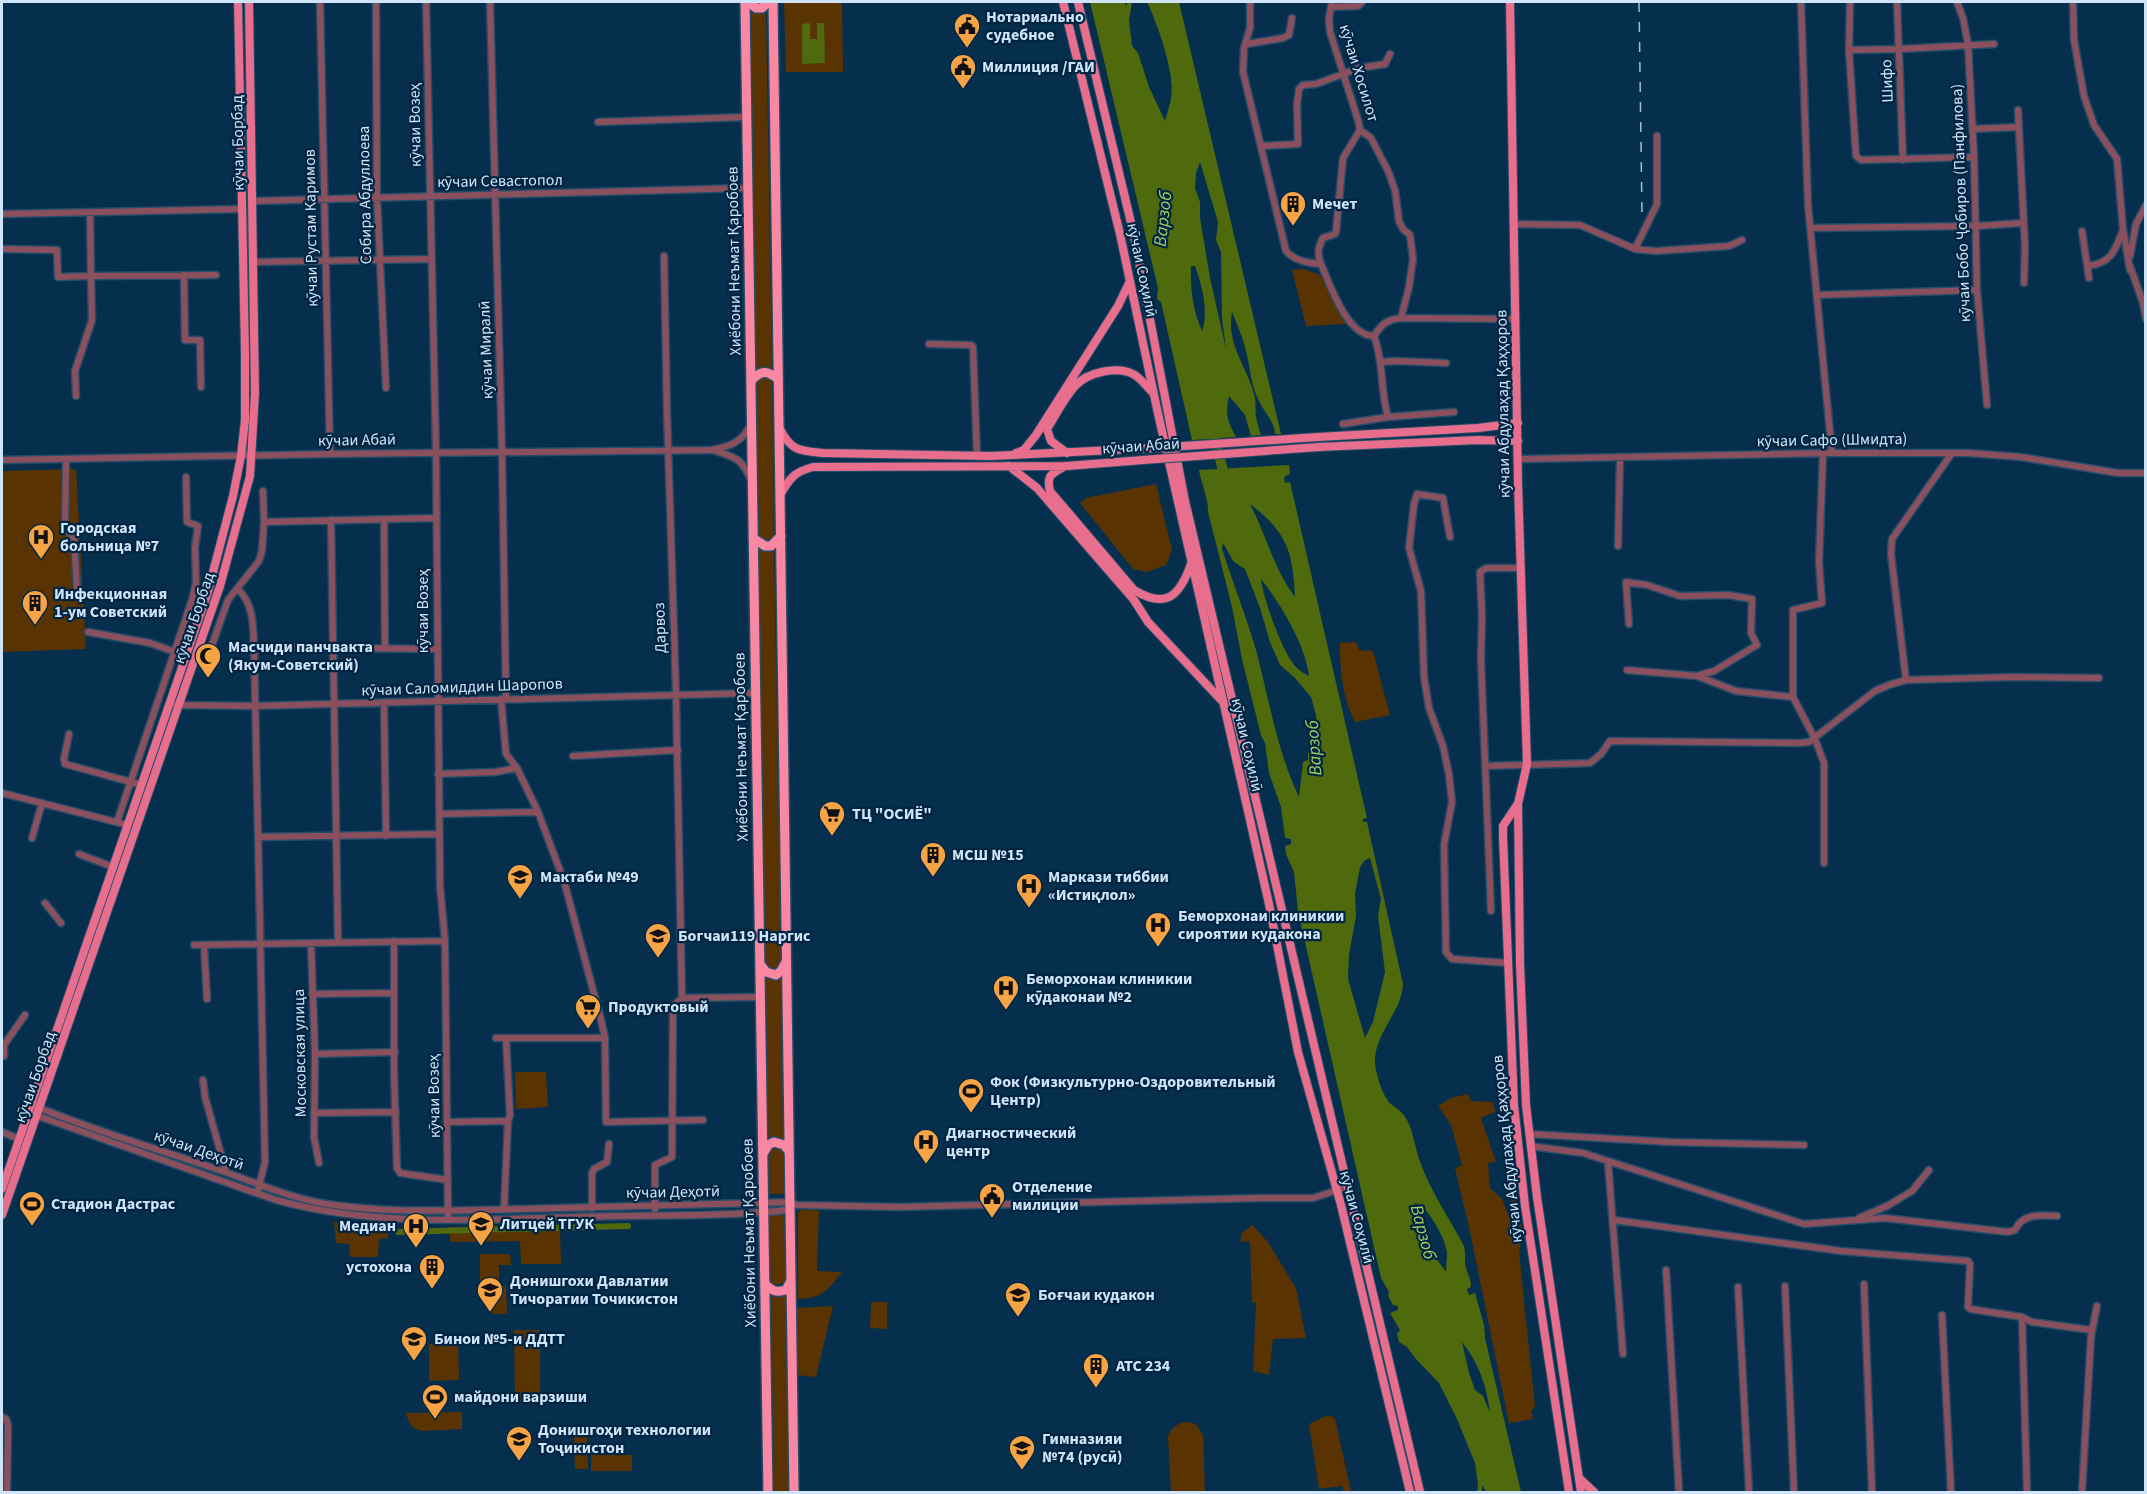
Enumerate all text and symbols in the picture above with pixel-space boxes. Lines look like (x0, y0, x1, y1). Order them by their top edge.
place label: Нотариально судебное (986, 6, 1084, 46)
public building icon: Нотариально судебное (952, 11, 982, 49)
street label: кӯчаи Хосилот (1334, 21, 1384, 125)
public building icon: Миллиция /ГАИ (948, 52, 978, 90)
place label: Миллиция /ГАИ (982, 56, 1095, 78)
street label: Шифо (1875, 59, 1899, 103)
street label: кӯчаи Возеҳ (403, 82, 427, 167)
street label: кӯчаи Бобо Ҷобиров (Панфилова) (1946, 83, 1976, 323)
street label: кӯчаи Борбад (226, 95, 250, 191)
street label: Собира Абдуллоева (353, 126, 377, 264)
street label: кӯчаи Рустам Каримов (299, 149, 323, 307)
street label: Хиёбони Неъмат Қаробоев (721, 166, 747, 356)
street label: кӯчаи Севастопол (437, 169, 563, 193)
water label: Варзоб (1148, 189, 1178, 248)
building icon: Мечет (1278, 189, 1308, 227)
place label: Мечет (1312, 193, 1357, 215)
street label: кӯчаи Соҳилӣ (1121, 221, 1163, 319)
street label: кӯчаи Миралӣ (473, 300, 499, 400)
street label: кӯчаи Абдулаҳад Қаҳҳоров (1490, 310, 1516, 498)
street label: кӯчаи Абаӣ (318, 428, 396, 452)
street label: кӯчаи Сафо (Шмидта) (1756, 428, 1908, 452)
street label: кӯчаи Абаӣ (1101, 432, 1181, 460)
place label: Городская больница №7 (60, 517, 159, 557)
hospital icon: Городская больница №7 (26, 522, 56, 560)
street label: кӯчаи Борбад (168, 569, 220, 667)
street label: кӯчаи Возеҳ (412, 569, 434, 653)
place label: Инфекционная 1-ум Советский (54, 583, 167, 623)
building icon: Инфекционная 1-ум Советский (20, 588, 50, 626)
street label: Дарвоз (648, 602, 672, 654)
place label: Масчиди панчвакта (Якум-Советский) (228, 636, 373, 676)
mosque icon: Масчиди панчвакта (Якум-Советский) (193, 641, 223, 679)
street label: Хиёбони Неъмат Қаробоев (728, 652, 754, 842)
street label: кӯчаи Саломиддин Шаропов (361, 672, 563, 702)
street label: кӯчаи Соҳилӣ (1226, 696, 1268, 794)
water label: Варзоб (1300, 719, 1328, 776)
supermarket icon: ТЦ "ОСИЁ" (817, 799, 847, 837)
place label: ТЦ "ОСИЁ" (852, 803, 932, 825)
building icon: МСШ №15 (918, 840, 948, 878)
place label: МСШ №15 (952, 844, 1024, 866)
school or university icon: Мактаби №49 (505, 862, 535, 900)
place label: Мактаби №49 (540, 866, 639, 888)
place label: Маркази тиббии «Истиқлол» (1048, 866, 1169, 906)
hospital icon: Маркази тиббии «Истиқлол» (1014, 871, 1044, 909)
place label: Беморхонаи клиникии сироятии кудакона (1178, 905, 1344, 945)
hospital icon: Беморхонаи клиникии сироятии кудакона (1143, 910, 1173, 948)
school or university icon: Богчаи119 Наргис (643, 921, 673, 959)
place label: Богчаи119 Наргис (678, 925, 811, 947)
place label: Беморхонаи клиникии кӯдаконаи №2 (1026, 968, 1192, 1008)
hospital icon: Беморхонаи клиникии кӯдаконаи №2 (991, 973, 1021, 1011)
street label: Московская улица (288, 989, 312, 1117)
supermarket icon: Продуктовый (573, 992, 603, 1030)
place label: Продуктовый (608, 996, 709, 1018)
street label: кӯчаи Борбад (9, 1028, 61, 1126)
street label: кӯчаи Возеҳ (422, 1053, 446, 1138)
street label: кӯчаи Абдулаҳад Қаҳҳоров (1486, 1054, 1528, 1244)
place label: Фок (Физкультурно-Оздоровительный Центр) (990, 1071, 1276, 1111)
sports icon: Фок (Физкультурно-Оздоровительный Центр) (956, 1076, 986, 1114)
place label: Диагностический центр (946, 1122, 1076, 1162)
street label: кӯчаи Деҳотӣ (151, 1124, 247, 1176)
hospital icon: Диагностический центр (911, 1127, 941, 1165)
street label: Хиёбони Неъмат Қаробоев (736, 1138, 762, 1328)
street label: кӯчаи Соҳилӣ (1334, 1168, 1380, 1266)
place label: Отделение милиции (1012, 1176, 1092, 1216)
street label: кӯчаи Деҳотӣ (626, 1180, 720, 1204)
public building icon: Отделение милиции (977, 1181, 1007, 1219)
sports icon: Стадион Дастрас (17, 1189, 47, 1227)
place label: Стадион Дастрас (51, 1193, 176, 1215)
water label: Варзоб (1404, 1202, 1442, 1263)
school or university icon: Литцей ТГУК (466, 1209, 496, 1247)
hospital icon: Медиан (401, 1211, 431, 1249)
place label: Литцей ТГУК (499, 1213, 594, 1235)
place label: Медиан (339, 1215, 396, 1237)
building icon: устохона (417, 1252, 447, 1290)
place label: устохона (346, 1256, 412, 1278)
place label: Донишгохи Давлатии Тичоратии Точикистон (510, 1270, 678, 1310)
school or university icon: Донишгохи Давлатии Тичоратии Точикистон (475, 1275, 505, 1313)
school or university icon: Боғчаи кудакон (1003, 1280, 1033, 1318)
place label: Боғчаи кудакон (1038, 1284, 1155, 1306)
school or university icon: Бинои №5-и ДДТТ (399, 1324, 429, 1362)
place label: Бинои №5-и ДДТТ (434, 1328, 565, 1350)
building icon: АТС 234 (1081, 1351, 1111, 1389)
place label: АТС 234 (1115, 1355, 1171, 1377)
sports icon: майдони варзиши (420, 1382, 450, 1420)
place label: майдони варзиши (454, 1386, 587, 1408)
place label: Донишгоҳи технологии Тоҷикистон (538, 1419, 711, 1459)
school or university icon: Донишгоҳи технологии Тоҷикистон (504, 1424, 534, 1462)
place label: Гимназияи №74 (русӣ) (1042, 1428, 1123, 1468)
school or university icon: Гимназияи №74 (русӣ) (1007, 1433, 1037, 1471)

